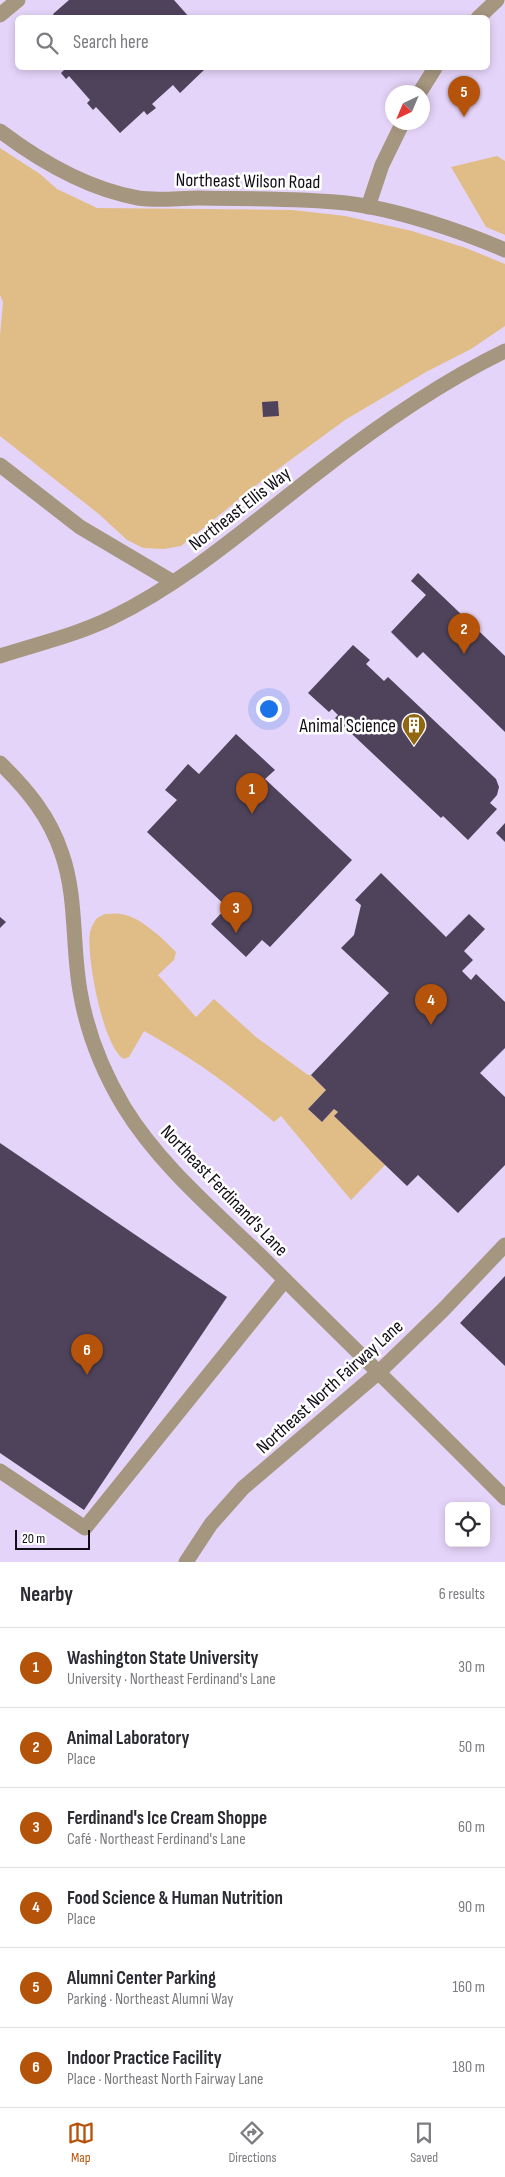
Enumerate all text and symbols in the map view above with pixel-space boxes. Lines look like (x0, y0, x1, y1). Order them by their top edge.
search box (15, 15, 490, 70)
icon: search (33, 29, 61, 57)
text: Search here (73, 31, 149, 54)
pin: 5 (448, 76, 480, 117)
north arrow (385, 85, 430, 130)
street label: Northeast Wilson Road (175, 169, 321, 194)
street label: Northeast Ellis Way (184, 462, 296, 556)
pin: 2 (448, 613, 480, 654)
your location (256, 696, 282, 722)
building icon: Animal Science (401, 712, 427, 746)
place label: Animal Science (299, 715, 396, 738)
pin: 1 (236, 773, 268, 814)
pin: 3 (220, 892, 252, 933)
pin: 4 (415, 984, 447, 1025)
street label: Northeast Ferdinand's Lane (155, 1121, 292, 1261)
street label: Northeast North Fairway Lane (252, 1315, 408, 1459)
pin: 6 (71, 1334, 103, 1375)
map controls (445, 1502, 490, 1547)
button: locate (445, 1502, 490, 1547)
scale bar (15, 1527, 90, 1550)
text: 20 m (22, 1530, 45, 1547)
text: Nearby (20, 1582, 73, 1607)
text: 6 results (439, 1585, 485, 1604)
text: Washington State University (67, 1647, 259, 1670)
text: 1 (33, 1658, 39, 1677)
text: 30 m (458, 1658, 485, 1677)
text: University · Northeast Ferdinand's Lane (67, 1670, 276, 1689)
text: Animal Laboratory (67, 1727, 190, 1750)
text: 2 (32, 1738, 40, 1757)
text: 50 m (459, 1738, 485, 1757)
text: Place (67, 1750, 96, 1769)
text: Ferdinand's Ice Cream Shoppe (67, 1807, 267, 1830)
text: 3 (32, 1818, 40, 1837)
text: 60 m (458, 1818, 485, 1837)
text: Café · Northeast Ferdinand's Lane (67, 1830, 246, 1849)
text: Food Science & Human Nutrition (67, 1887, 283, 1910)
text: 4 (32, 1898, 40, 1917)
text: 90 m (458, 1898, 485, 1917)
text: Place (67, 1910, 96, 1929)
text: Alumni Center Parking (67, 1967, 216, 1990)
text: 5 (32, 1978, 40, 1997)
text: 160 m (452, 1978, 485, 1997)
text: Parking · Northeast Alumni Way (67, 1990, 234, 2009)
text: Indoor Practice Facility (67, 2047, 222, 2070)
text: 6 (32, 2058, 40, 2077)
text: 180 m (452, 2058, 485, 2077)
text: Place · Northeast North Fairway Lane (67, 2070, 264, 2089)
tab: Map (67, 2119, 95, 2166)
tab: Directions (228, 2119, 277, 2166)
tab: Saved (410, 2119, 438, 2166)

